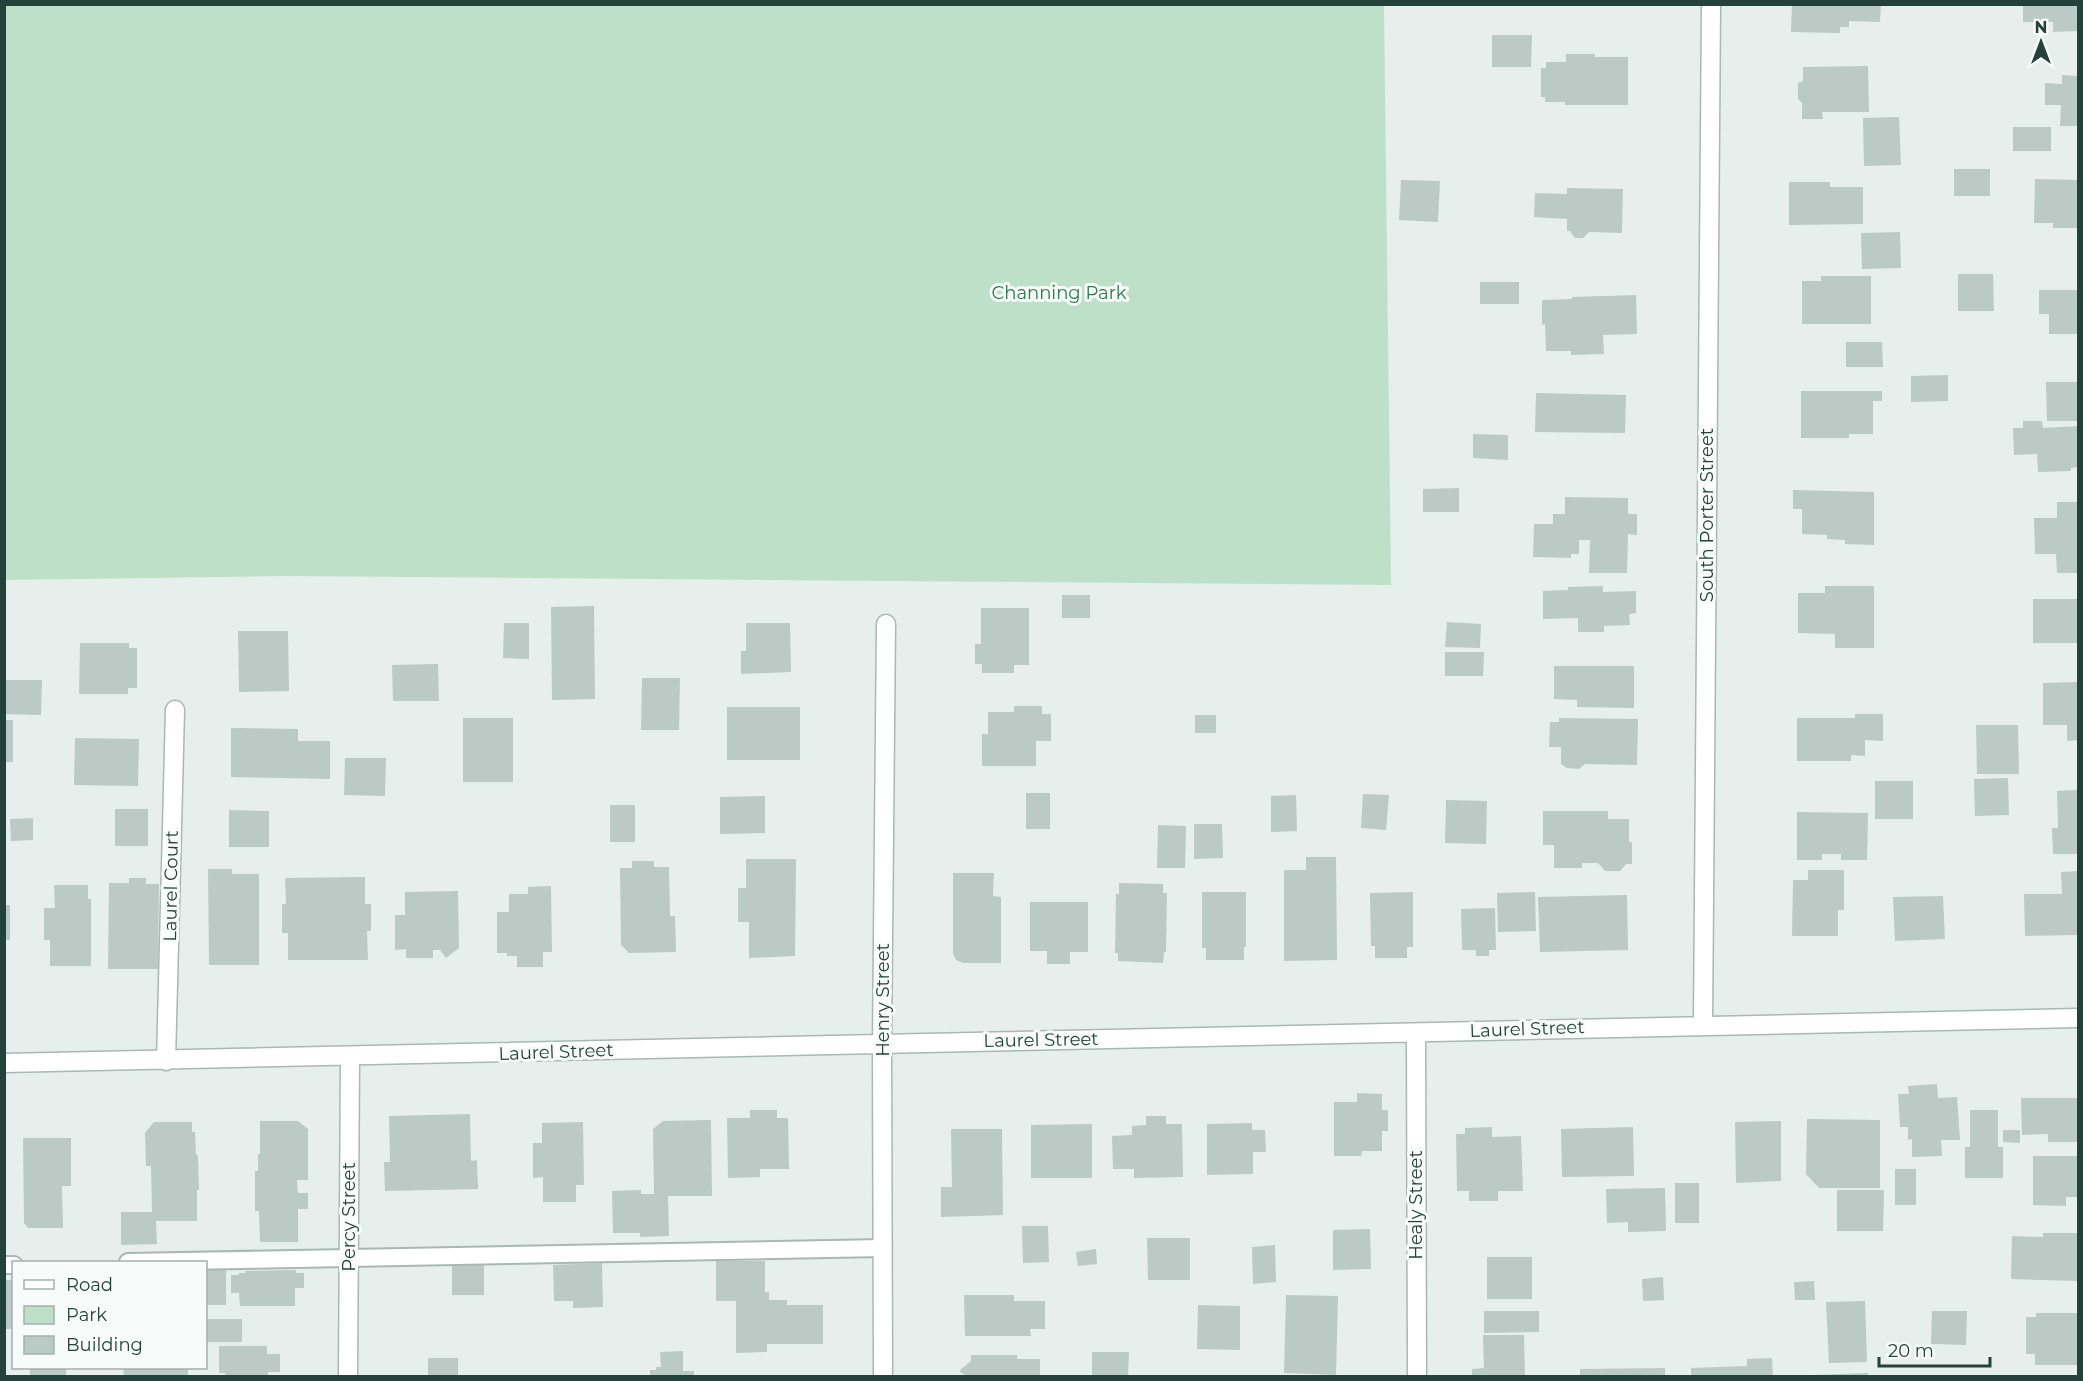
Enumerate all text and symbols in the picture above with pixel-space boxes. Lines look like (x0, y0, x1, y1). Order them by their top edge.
north arrow (2011, 12, 2071, 72)
text: N (2035, 18, 2047, 37)
park label: Channing Park (991, 282, 1127, 304)
street label: South Porter Street (1696, 428, 1718, 602)
street label: Laurel Court (159, 830, 183, 942)
street label: Henry Street (872, 943, 894, 1057)
street label: Laurel Street (1469, 1016, 1585, 1042)
street label: Laurel Street (983, 1028, 1099, 1052)
street label: Laurel Street (498, 1039, 614, 1065)
street label: Healy Street (1405, 1150, 1427, 1260)
street label: Percy Street (338, 1162, 360, 1272)
legend (12, 1261, 207, 1369)
text: Road (66, 1274, 113, 1296)
text: Park (66, 1304, 107, 1326)
scale bar (1879, 1330, 1990, 1368)
text: Building (66, 1334, 143, 1356)
text: 20 m (1888, 1340, 1934, 1362)

